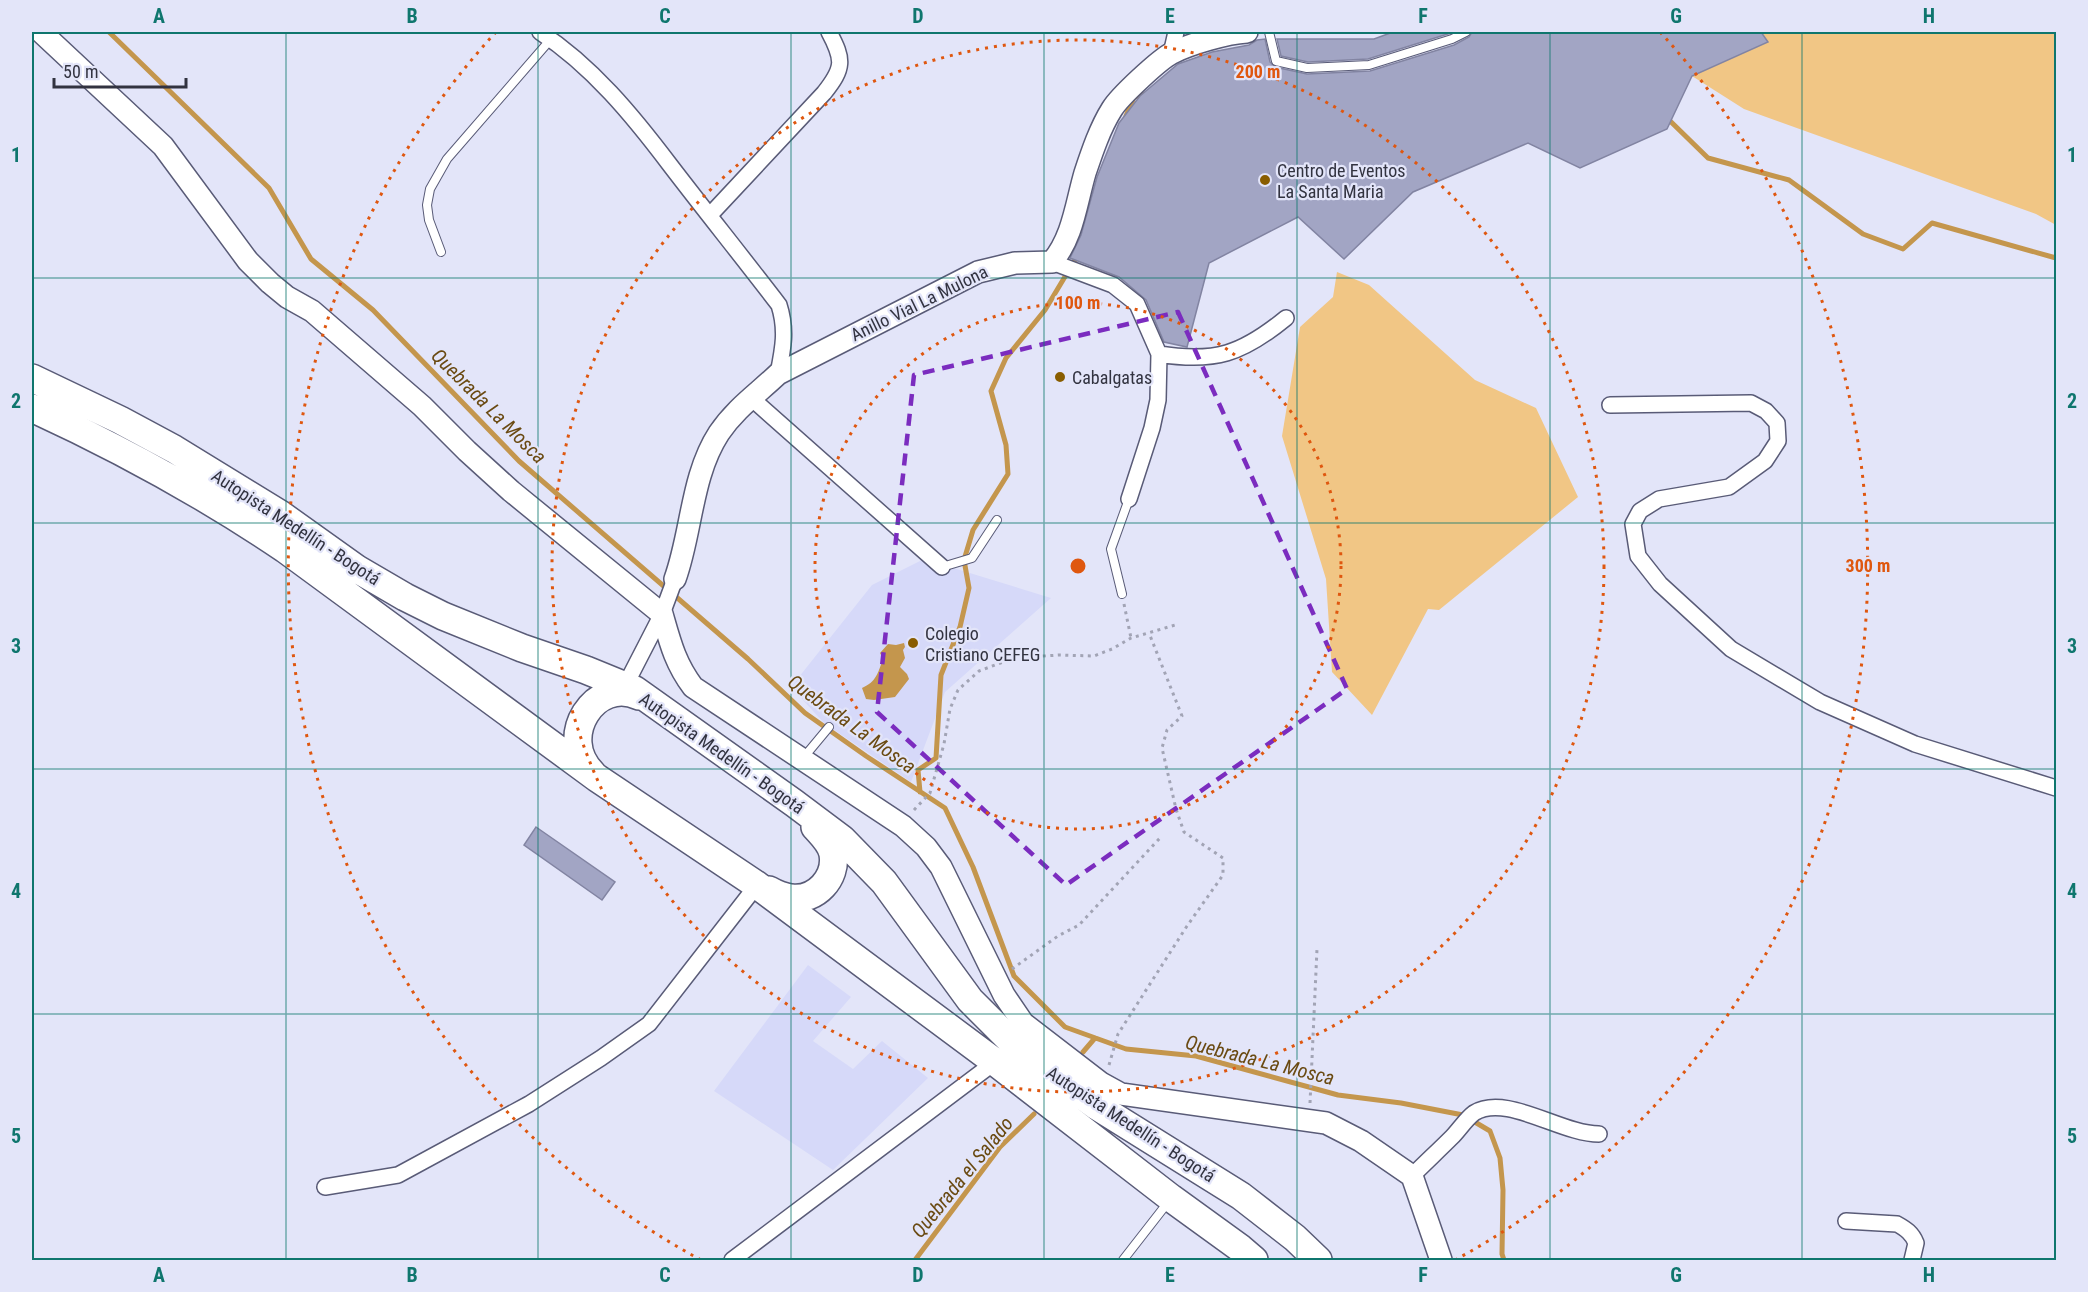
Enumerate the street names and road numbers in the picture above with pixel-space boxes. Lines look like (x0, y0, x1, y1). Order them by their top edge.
street label: Anillo Vial La Mulona (847, 261, 991, 345)
street label: Autopista Medellín - Bogotá (208, 465, 384, 589)
street label: Autopista Medellín - Bogotá (635, 688, 809, 818)
street label: Autopista Medellín - Bogotá (1043, 1062, 1219, 1186)

